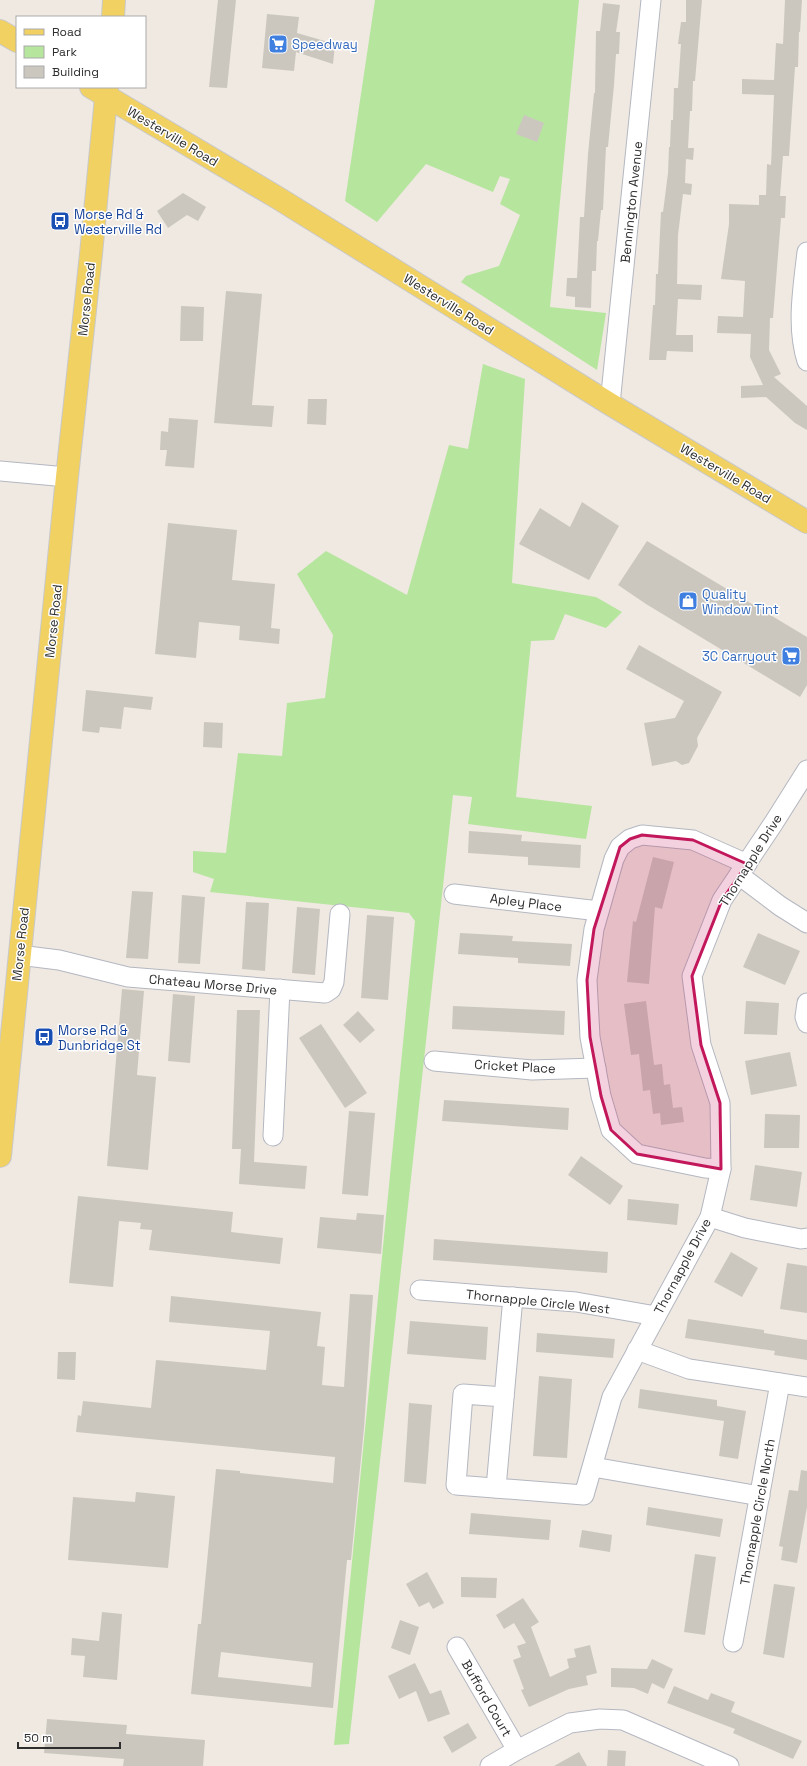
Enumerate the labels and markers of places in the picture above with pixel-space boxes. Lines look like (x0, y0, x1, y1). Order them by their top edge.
supermarket icon: Speedway (267, 33, 289, 55)
place label: Speedway (292, 36, 358, 53)
place label: Morse Rd & Westerville Rd (74, 206, 162, 238)
bus stop icon: Morse Rd & Westerville Rd (49, 210, 71, 232)
place label: Quality Window Tint (702, 586, 779, 618)
shop icon: Quality Window Tint (677, 590, 699, 612)
supermarket icon: 3C Carryout (780, 645, 802, 667)
place label: 3C Carryout (702, 648, 777, 665)
place label: Morse Rd & Dunbridge St (58, 1022, 141, 1054)
bus stop icon: Morse Rd & Dunbridge St (33, 1026, 55, 1048)

